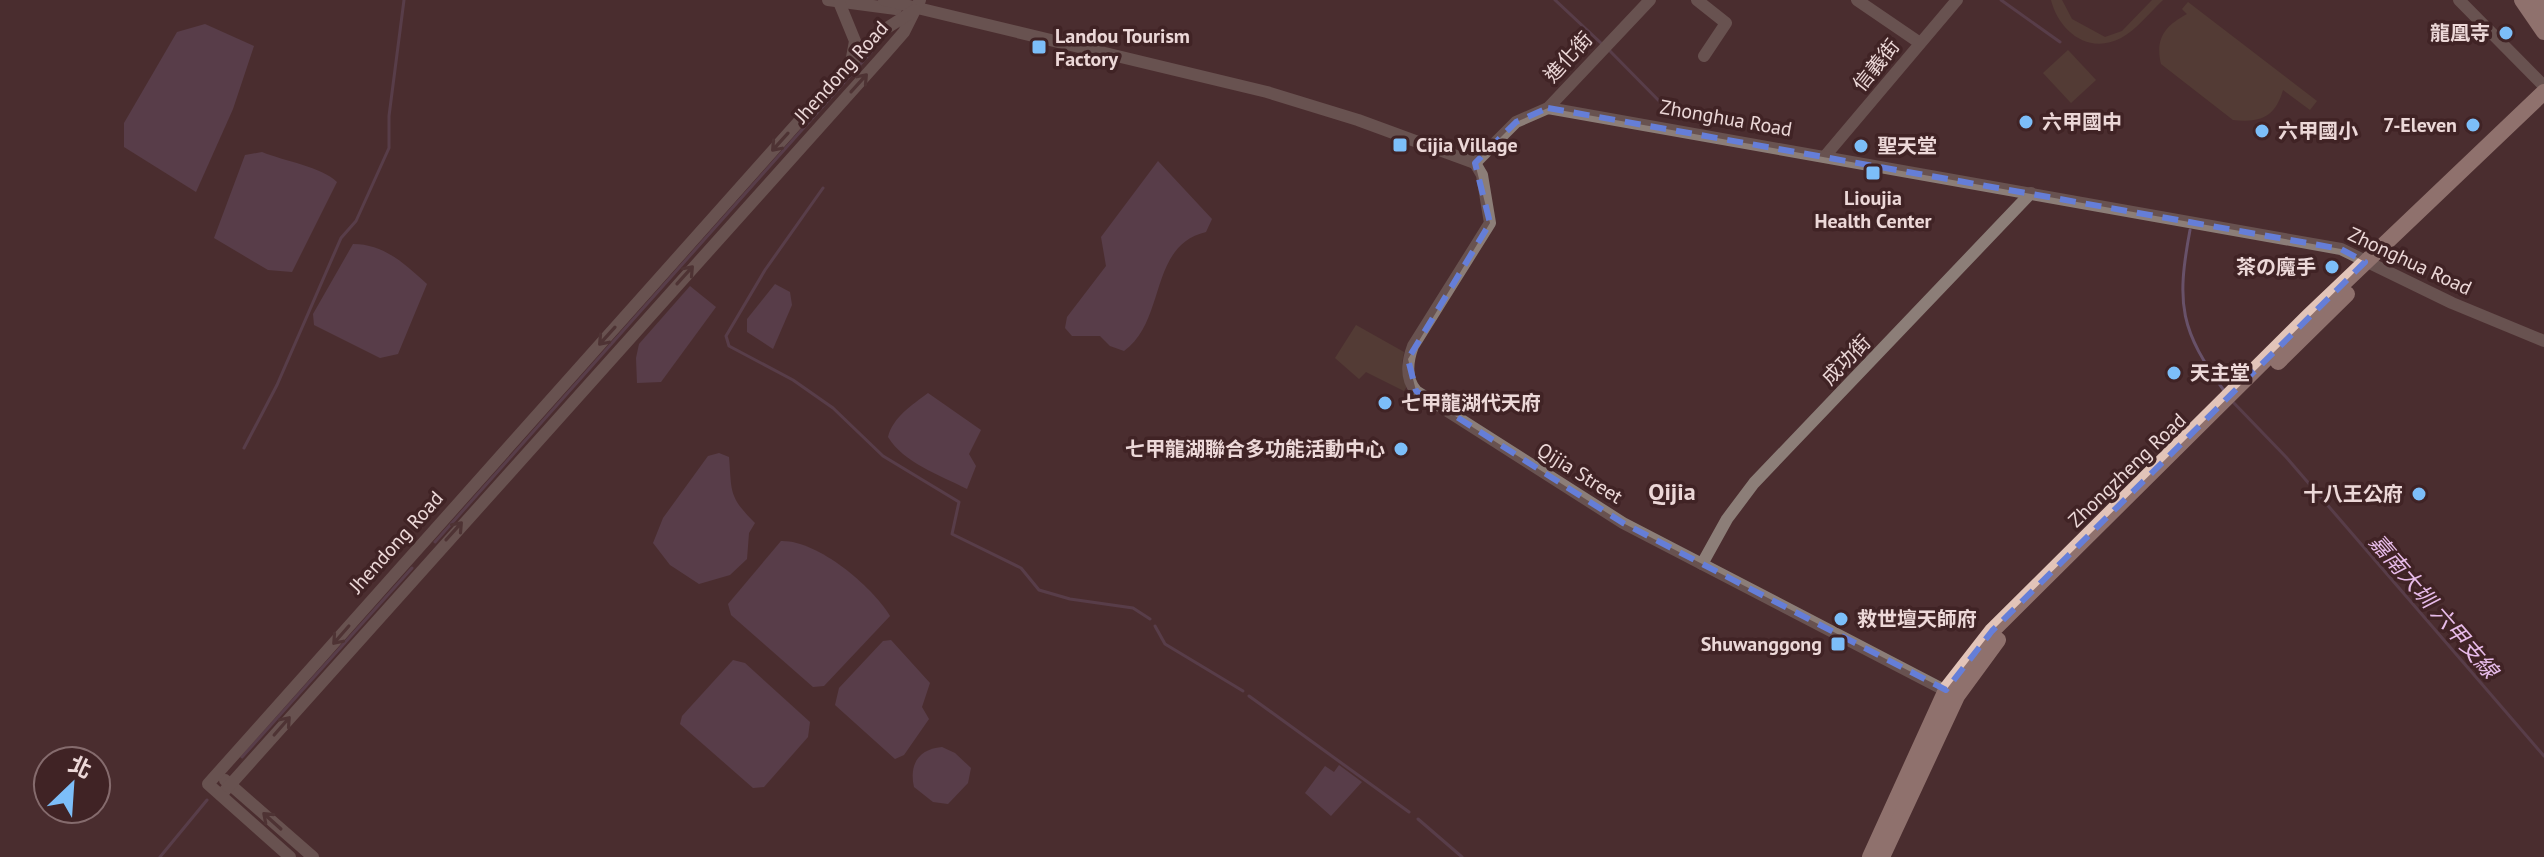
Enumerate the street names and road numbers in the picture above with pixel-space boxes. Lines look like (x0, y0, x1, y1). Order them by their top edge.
street label: Jhendong Road (788, 15, 894, 129)
street label: 進化街 (1538, 26, 1598, 88)
street label: 信義街 (1847, 34, 1905, 96)
street label: Zhonghua Road (1658, 94, 1794, 142)
street label: Zhonghua Road (2344, 221, 2476, 301)
street label: 成功街 (1816, 329, 1876, 391)
street label: Zhongzheng Road (2063, 407, 2191, 533)
street label: Qijia Street (1532, 437, 1628, 510)
street label: Jhendong Road (343, 485, 449, 599)

